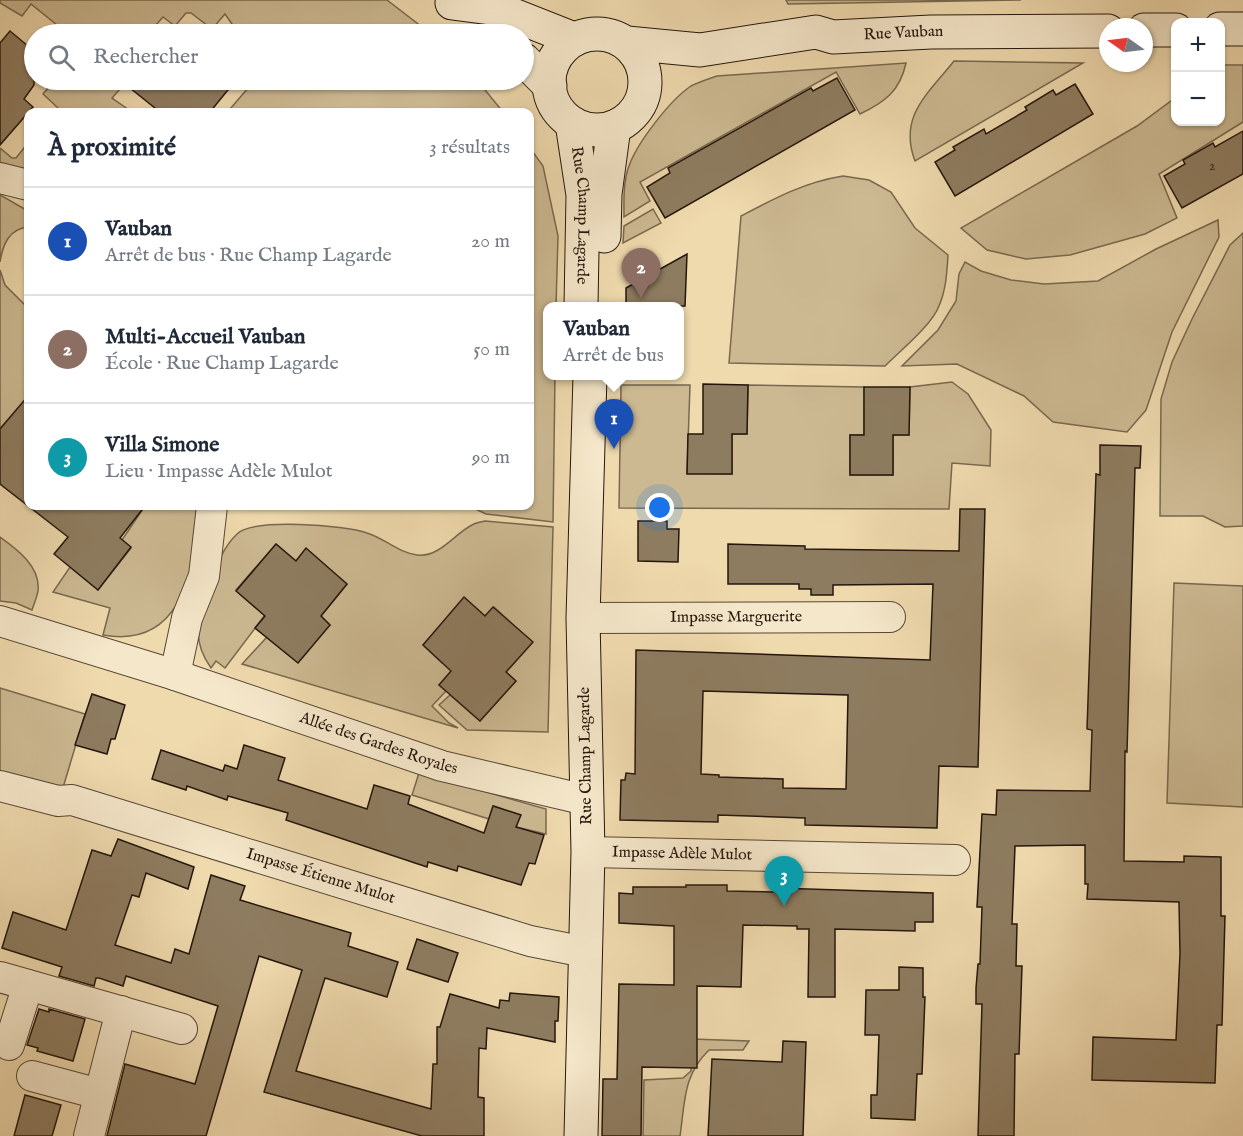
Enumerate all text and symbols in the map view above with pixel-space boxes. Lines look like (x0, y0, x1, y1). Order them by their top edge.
north arrow (1099, 18, 1153, 72)
map controls (1171, 18, 1225, 126)
button: + (1171, 18, 1225, 72)
street label: Rue Vauban (863, 22, 944, 45)
search box (24, 24, 534, 90)
icon: search (45, 41, 78, 74)
text: Rechercher (93, 43, 198, 71)
button: − (1171, 72, 1225, 126)
text: À proximité (48, 131, 176, 164)
text: 3 résultats (429, 135, 510, 160)
street label: Rue Champ Lagarde (566, 145, 593, 284)
house number: 2 (1209, 157, 1216, 175)
text: Vauban (105, 215, 172, 243)
text: 1 (64, 229, 71, 254)
text: 20 m (471, 229, 510, 254)
text: Arrêt de bus · Rue Champ Lagarde (105, 243, 392, 268)
pin: 2 (622, 248, 660, 298)
popup (543, 302, 684, 380)
text: Vauban (563, 315, 630, 343)
text: Multi-Accueil Vauban (105, 323, 305, 351)
text: 2 (63, 337, 72, 362)
text: 50 m (473, 337, 510, 362)
text: Arrêt de bus (563, 343, 664, 368)
text: École · Rue Champ Lagarde (105, 351, 339, 376)
pin: 1 (594, 400, 634, 449)
text: Villa Simone (105, 431, 219, 459)
text: 3 (64, 445, 71, 470)
text: 90 m (472, 445, 510, 470)
text: Lieu · Impasse Adèle Mulot (105, 459, 333, 484)
your location (645, 493, 674, 522)
street label: Impasse Marguerite (670, 607, 802, 628)
street label: Rue Champ Lagarde (575, 687, 597, 825)
street label: Allée des Gardes Royales (296, 708, 460, 779)
street label: Impasse Adèle Mulot (612, 843, 753, 866)
street label: Impasse Étienne Mulot (244, 844, 398, 909)
pin: 3 (764, 856, 804, 906)

